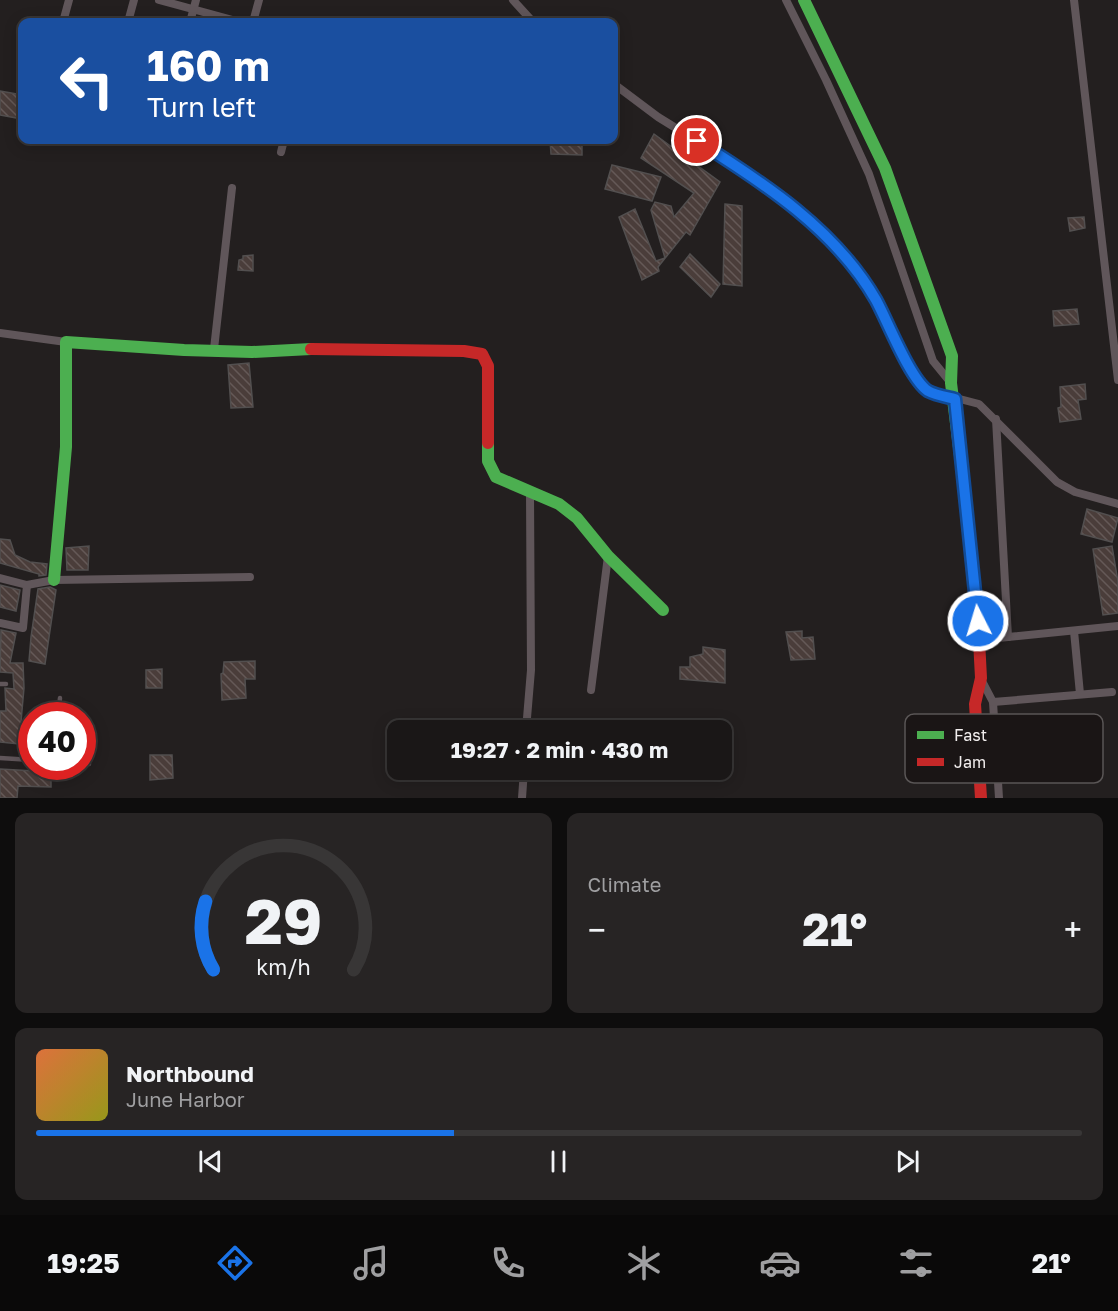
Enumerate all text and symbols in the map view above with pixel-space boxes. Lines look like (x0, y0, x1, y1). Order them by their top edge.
text: 160 m (147, 40, 270, 90)
icon: left (48, 42, 126, 120)
text: Turn left (147, 91, 256, 123)
pin (671, 115, 722, 166)
icon: arrive (680, 124, 713, 157)
position arrow (946, 589, 1010, 653)
speed limit sign: 40 (18, 702, 96, 780)
legend (905, 714, 1103, 783)
text: Fast (954, 725, 987, 745)
text: 19:27 · 2 min · 430 m (451, 736, 668, 763)
text: Jam (954, 752, 986, 772)
text: Climate (588, 872, 661, 896)
text: 29 (244, 883, 322, 958)
text: 21° (802, 902, 867, 956)
text: − (588, 910, 606, 949)
text: + (1064, 910, 1082, 949)
text: km/h (256, 954, 311, 980)
text: Northbound (126, 1060, 254, 1087)
text: June Harbor (126, 1087, 245, 1111)
icon: previous (194, 1145, 227, 1178)
icon: pause (542, 1145, 575, 1178)
icon: next (891, 1145, 924, 1178)
icon: directions (214, 1242, 256, 1284)
icon: music (350, 1242, 392, 1284)
icon: phone (487, 1242, 529, 1284)
icon: climate (623, 1242, 665, 1284)
icon: car (759, 1242, 801, 1284)
icon: filters (895, 1242, 937, 1284)
text: 19:25 (47, 1247, 120, 1279)
text: 21° (1032, 1247, 1071, 1279)

